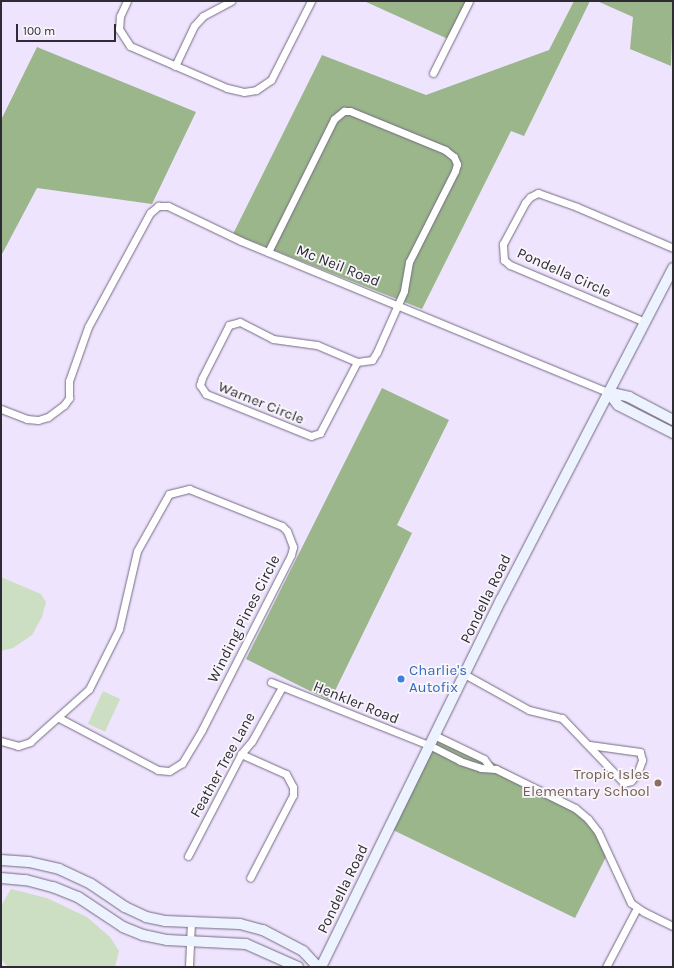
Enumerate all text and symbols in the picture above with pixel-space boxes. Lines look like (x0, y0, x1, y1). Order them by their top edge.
scale bar (18, 16, 118, 42)
text: 100 m (23, 24, 55, 38)
street label: Mc Neil Road (293, 241, 383, 291)
street label: Pondella Circle (514, 244, 614, 302)
street label: Warner Circle (215, 378, 307, 428)
street label: Winding Pines Circle (204, 552, 284, 686)
street label: Pondella Road (457, 552, 515, 646)
place label: Charlie's Autofix (409, 661, 467, 696)
marker: Charlie's Autofix (396, 674, 406, 684)
street label: Henkler Road (311, 678, 401, 728)
street label: Feather Tree Lane (187, 709, 259, 821)
place label: Tropic Isles Elementary School (523, 765, 650, 800)
marker: Tropic Isles Elementary School (653, 778, 663, 788)
street label: Pondella Road (314, 842, 372, 936)

